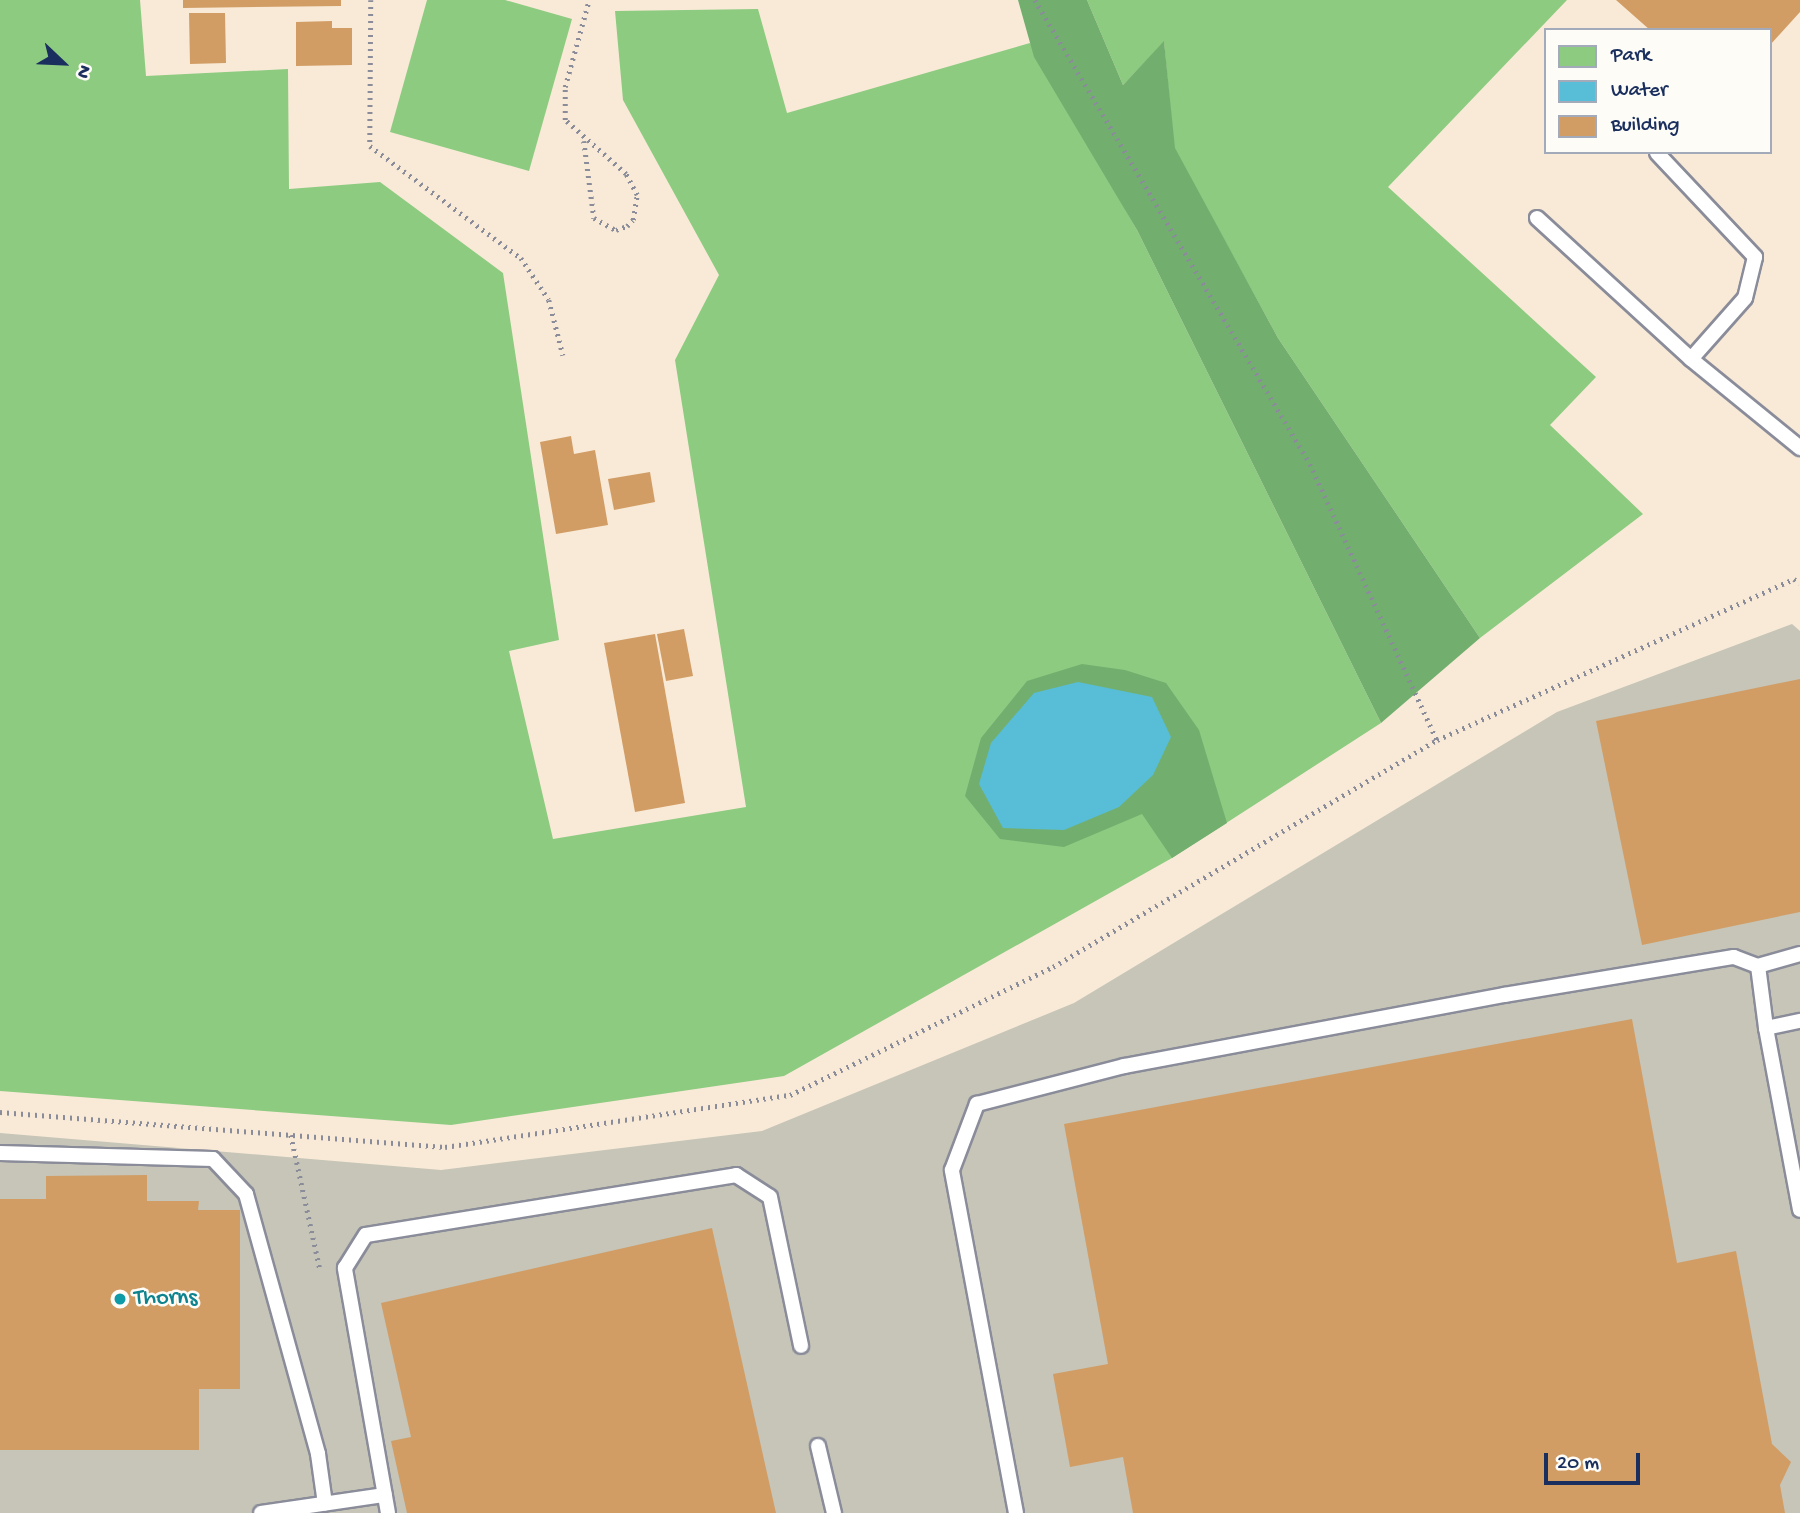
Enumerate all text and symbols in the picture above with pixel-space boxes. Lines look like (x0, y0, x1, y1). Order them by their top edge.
north arrow (28, 28, 98, 98)
legend (1545, 28, 1772, 154)
text: Park (1611, 44, 1651, 69)
text: N (70, 61, 96, 82)
text: Water (1611, 79, 1667, 104)
text: Building (1611, 114, 1680, 139)
place label: Thorns (134, 1285, 197, 1313)
marker: Thorns (112, 1291, 128, 1307)
scale bar (1548, 1440, 1644, 1484)
text: 20 m (1557, 1452, 1599, 1477)

